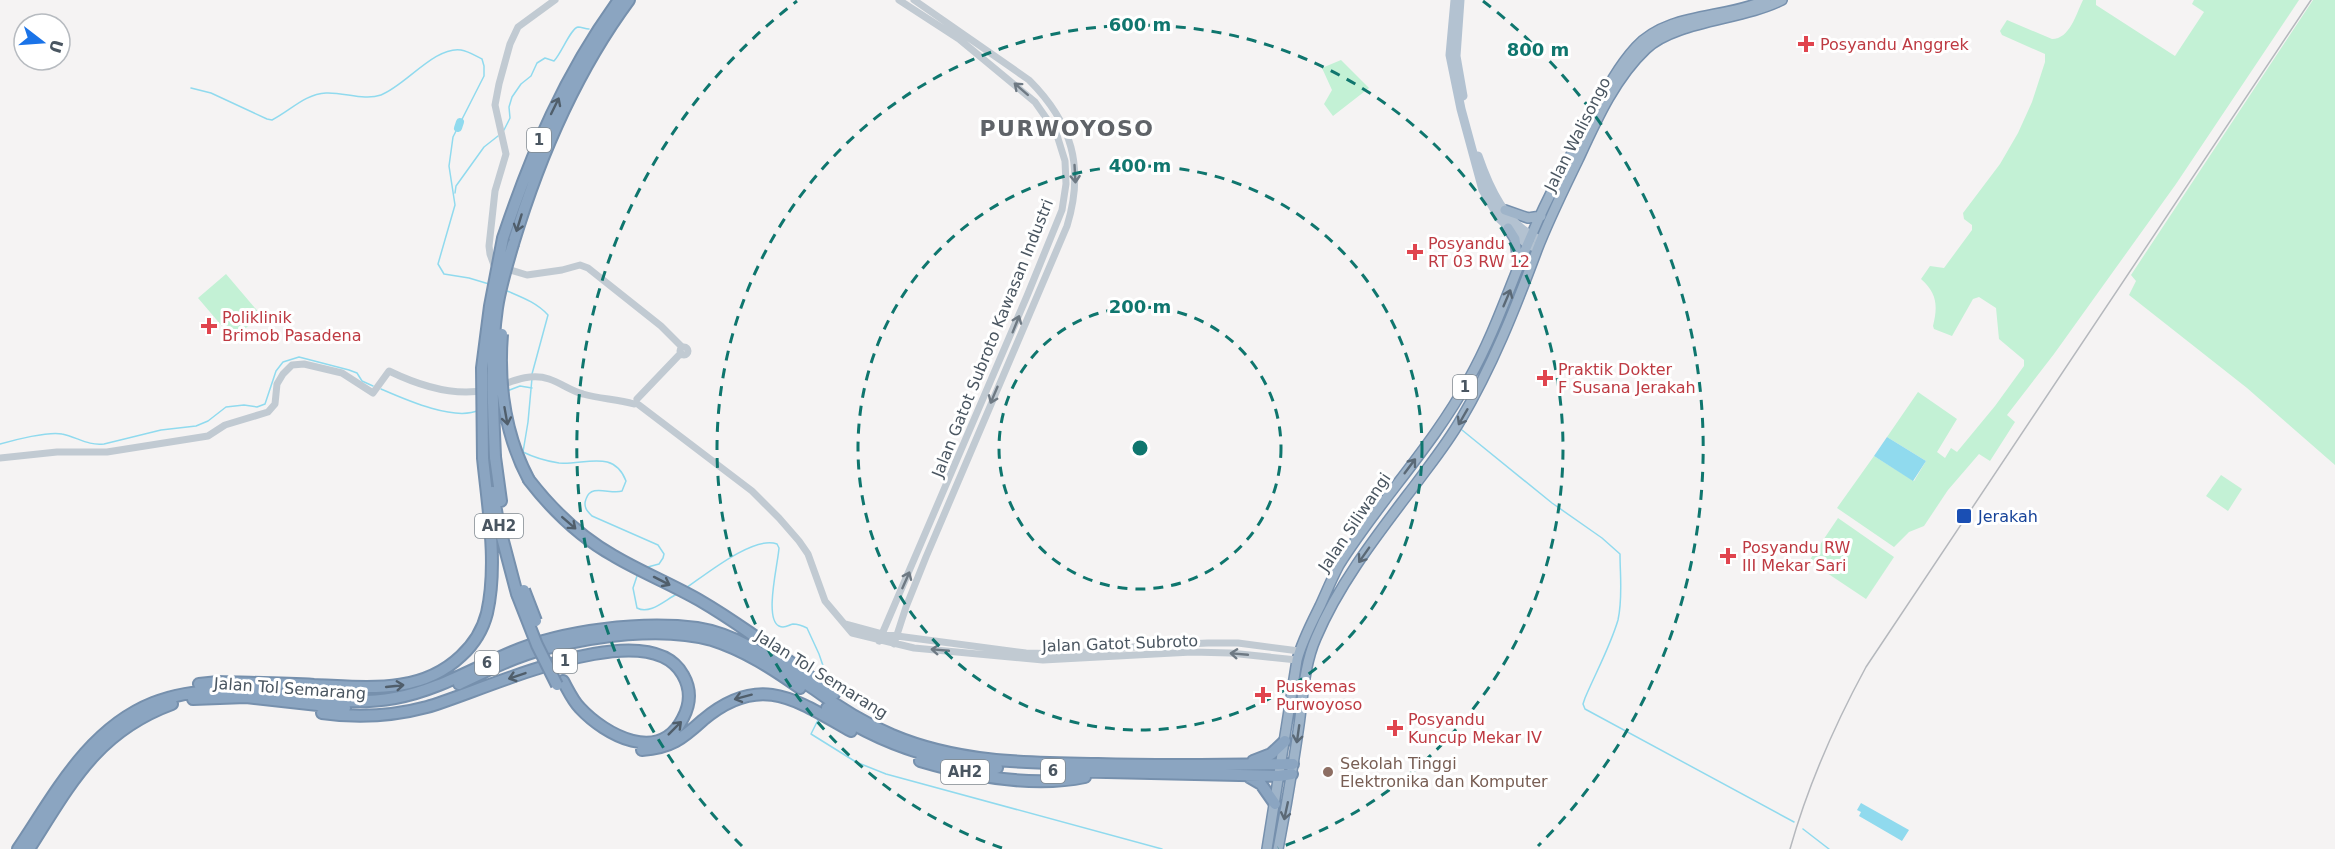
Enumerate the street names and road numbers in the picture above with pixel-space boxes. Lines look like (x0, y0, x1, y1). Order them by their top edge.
street label: Jalan Walisongo (1540, 74, 1614, 195)
road number: 1 (527, 128, 551, 152)
street label: Jalan Gatot Subroto Kawasan Industri (927, 196, 1057, 481)
road number: 1 (1453, 375, 1477, 399)
street label: Jalan Siliwangi (1314, 469, 1394, 576)
road number: AH2 (475, 514, 523, 538)
street label: Jalan Tol Semarang (751, 625, 891, 723)
street label: Jalan Gatot Subroto (1041, 631, 1198, 656)
road number: 1 (553, 649, 577, 673)
road number: 6 (475, 651, 499, 675)
street label: Jalan Tol Semarang (212, 674, 367, 703)
road number: 6 (1041, 759, 1065, 783)
road number: AH2 (941, 760, 989, 784)

